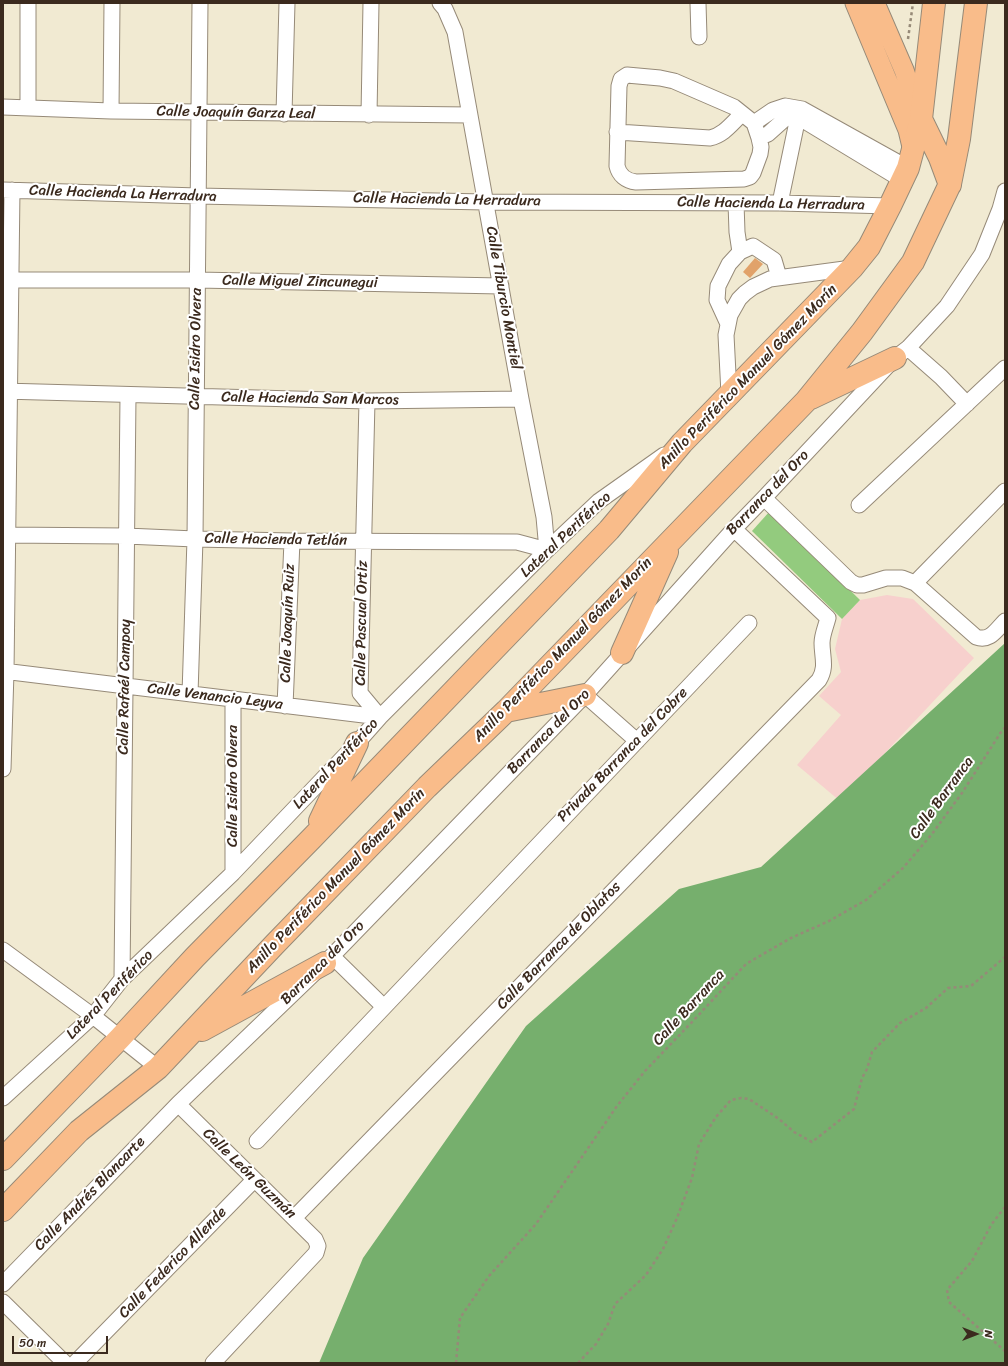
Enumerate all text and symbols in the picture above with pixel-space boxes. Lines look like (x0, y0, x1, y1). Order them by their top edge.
street label: Calle Joaquín Garza Leal (156, 103, 316, 123)
street label: Calle Hacienda La Herradura (29, 182, 217, 206)
street label: Calle Hacienda La Herradura (353, 189, 541, 211)
street label: Calle Hacienda La Herradura (677, 193, 865, 215)
street label: Calle Tiburcio Montiel (482, 225, 524, 371)
street label: Calle Miguel Zincunegui (222, 272, 378, 292)
street label: Anillo Periférico Manuel Gómez Morín (655, 281, 841, 473)
street label: Calle Isidro Olvera (186, 288, 206, 410)
street label: Calle Hacienda San Marcos (221, 388, 399, 410)
street label: Barranca del Oro (723, 447, 813, 539)
street label: Lateral Periférico (517, 488, 615, 582)
street label: Calle Hacienda Tetlán (205, 530, 347, 550)
street label: Anillo Periférico Manuel Gómez Morín (470, 554, 656, 746)
street label: Calle Pascual Ortiz (352, 560, 372, 686)
street label: Calle Joaquín Ruiz (277, 563, 299, 683)
street label: Calle Rafaél Campoy (115, 619, 135, 755)
street label: Calle Venancio Leyva (146, 680, 284, 714)
street label: Privada Barranca del Cobre (554, 684, 692, 826)
street label: Barranca del Oro (504, 686, 594, 778)
street label: Lateral Periférico (289, 715, 383, 813)
street label: Calle Isidro Olvera (224, 725, 242, 847)
street label: Calle Barranca (906, 753, 978, 843)
street label: Anillo Periférico Manuel Gómez Morín (243, 785, 429, 977)
street label: Calle Barranca de Oblatos (493, 878, 625, 1014)
street label: Barranca del Oro (277, 917, 369, 1009)
street label: Lateral Periférico (63, 947, 157, 1043)
street label: Calle Barranca (649, 966, 729, 1050)
street label: Calle León Guzmán (199, 1125, 299, 1223)
street label: Calle Andrés Blancarte (31, 1133, 149, 1255)
street label: Calle Federico Allende (115, 1204, 231, 1322)
north arrow (956, 1314, 996, 1354)
scale bar (14, 1328, 110, 1354)
text: N (979, 1330, 998, 1338)
text: 50 m (19, 1332, 46, 1354)

